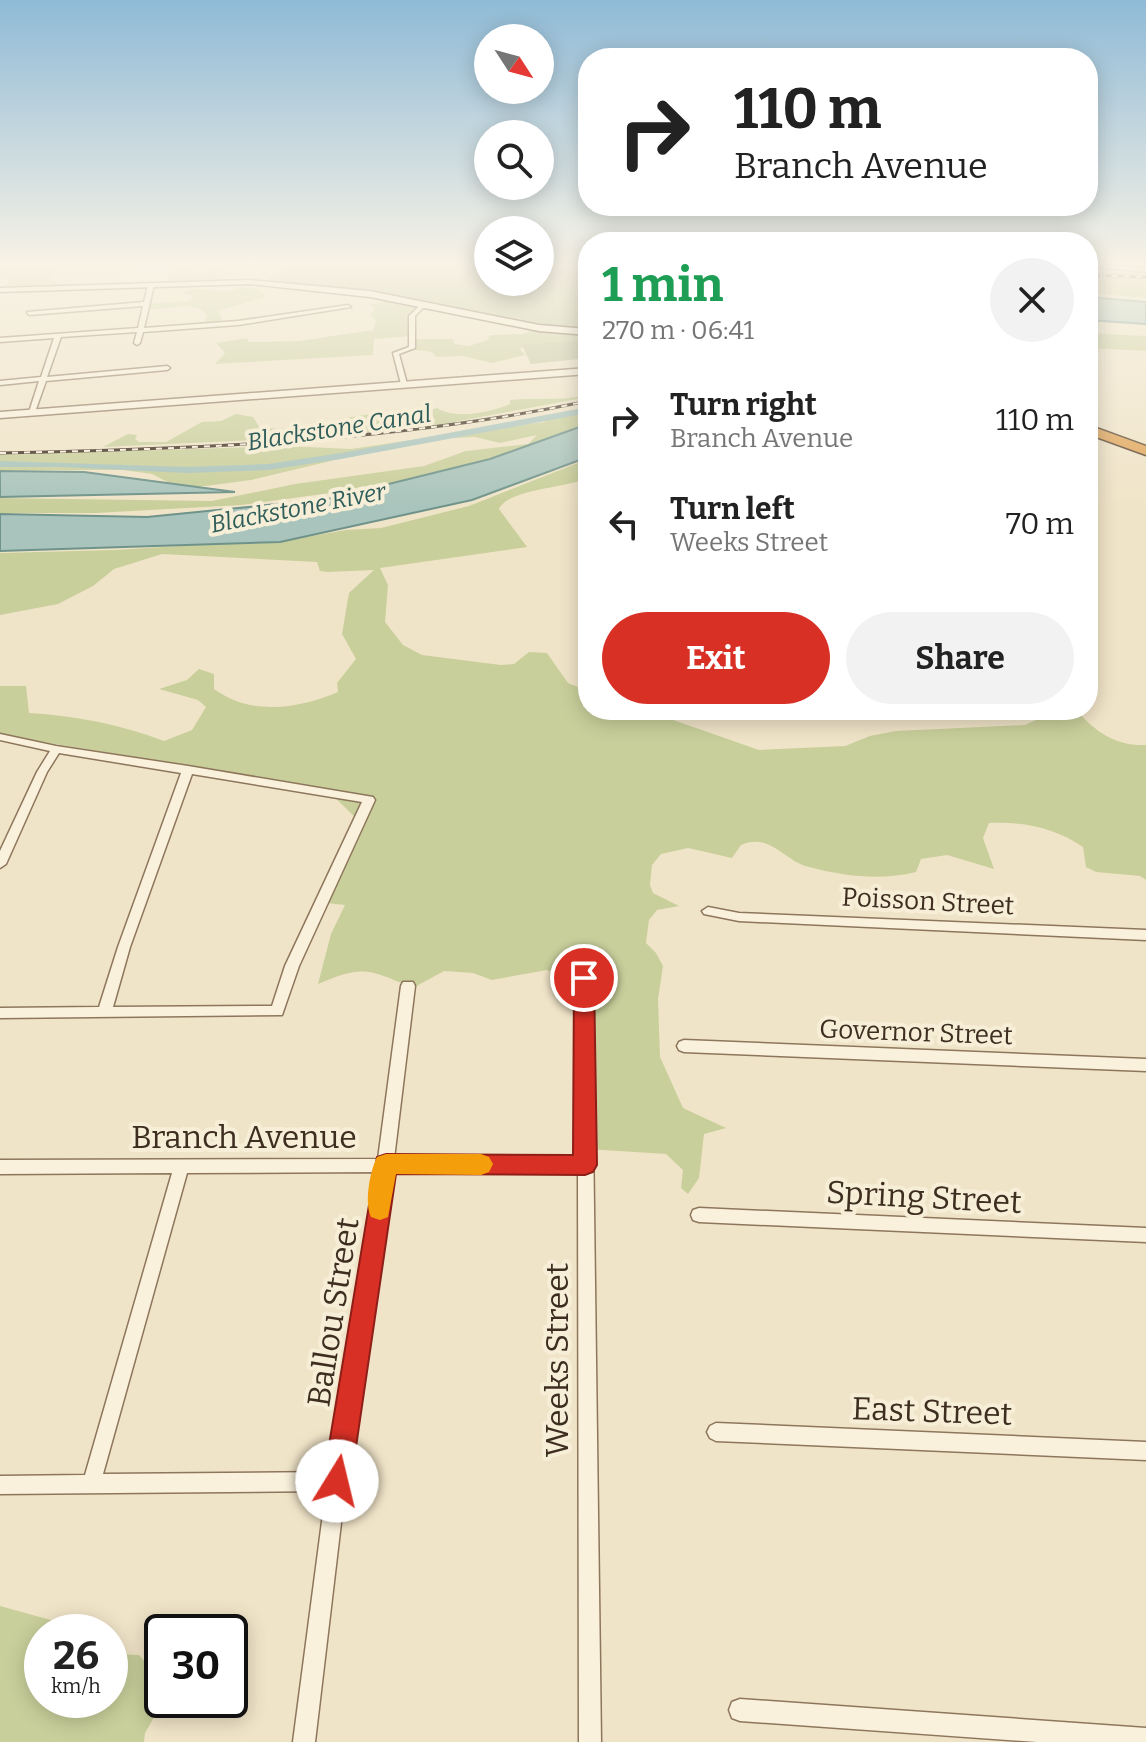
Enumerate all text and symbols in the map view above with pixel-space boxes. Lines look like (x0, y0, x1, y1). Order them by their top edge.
north arrow (474, 24, 554, 104)
map controls (474, 24, 554, 296)
text: 110 m (734, 76, 881, 143)
icon: right (602, 80, 706, 184)
button: search (474, 120, 554, 200)
text: Branch Avenue (734, 144, 988, 188)
button: layers (474, 216, 554, 296)
text: 1 min (602, 256, 723, 314)
button: close (990, 258, 1074, 342)
text: 270 m · 06:41 (602, 315, 754, 346)
text: Turn right (670, 387, 817, 423)
icon: right (602, 398, 646, 442)
water label: Blackstone Canal (245, 400, 433, 456)
text: 110 m (996, 402, 1074, 438)
text: Branch Avenue (670, 423, 853, 454)
water label: Blackstone River (208, 477, 389, 539)
text: Turn left (670, 491, 795, 527)
icon: left (602, 502, 646, 546)
text: 70 m (1006, 506, 1074, 542)
text: Weeks Street (670, 527, 828, 558)
button: Exit (602, 612, 830, 704)
button: Share (846, 612, 1074, 704)
street label: Poisson Street (841, 882, 1016, 922)
pin (550, 944, 618, 1012)
icon: arrive (562, 956, 606, 1000)
street label: Governor Street (819, 1014, 1014, 1051)
street label: Branch Avenue (131, 1118, 357, 1156)
street label: Spring Street (825, 1173, 1023, 1221)
street label: Ballou Street (299, 1214, 367, 1409)
street label: Weeks Street (538, 1262, 576, 1457)
street label: East Street (851, 1389, 1013, 1433)
position arrow (295, 1439, 379, 1523)
speed limit sign: 30 (144, 1614, 248, 1718)
text: 26 (53, 1632, 99, 1680)
text: km/h (51, 1674, 101, 1698)

